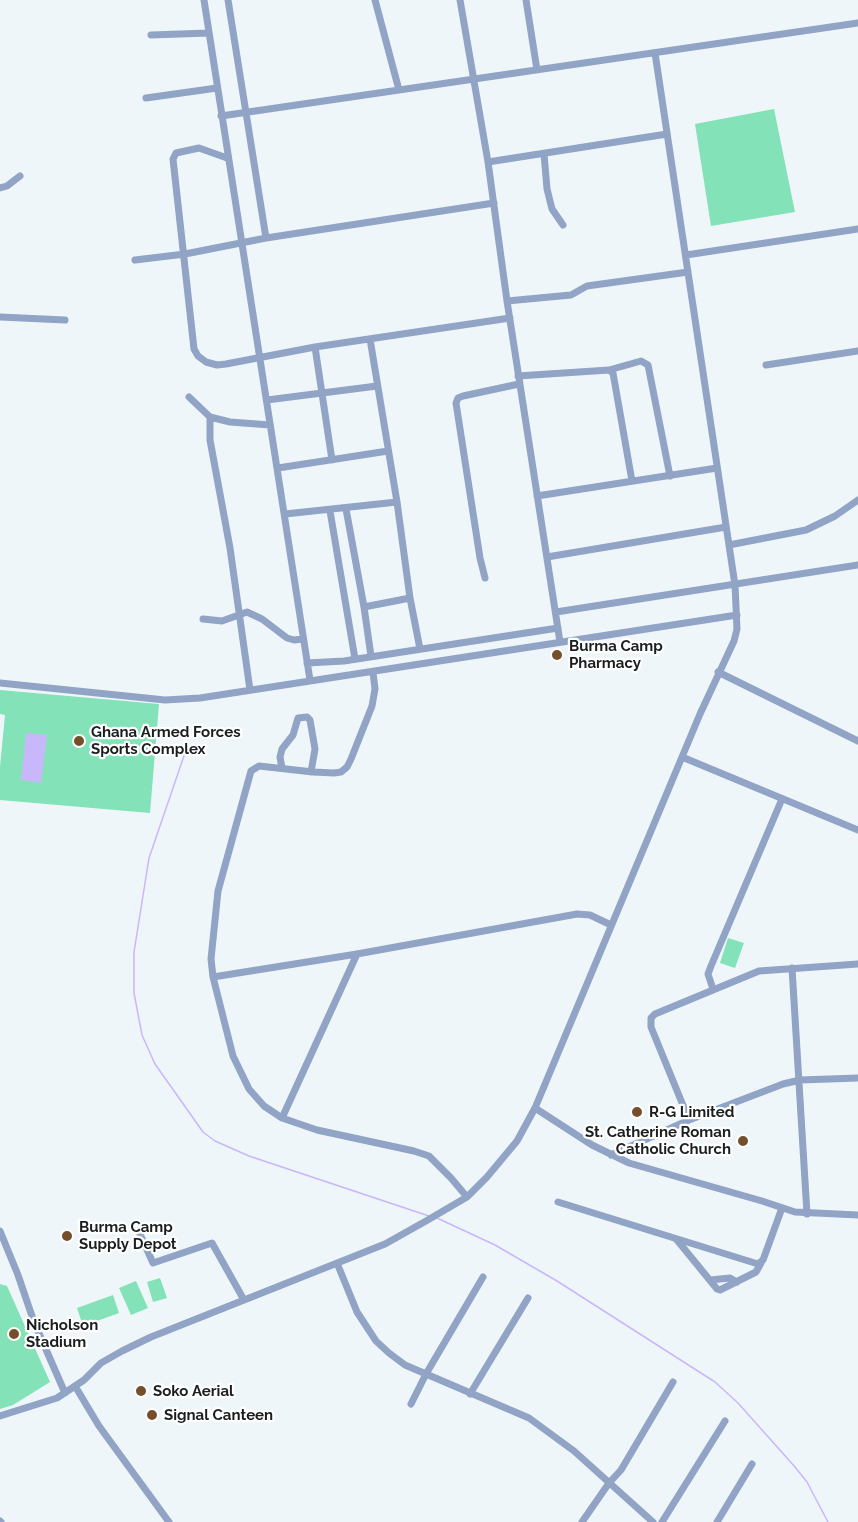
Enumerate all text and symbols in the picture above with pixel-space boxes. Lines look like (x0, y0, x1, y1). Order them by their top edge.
place label: Burma Camp Pharmacy (569, 637, 663, 672)
marker: Burma Camp Pharmacy (550, 648, 564, 662)
place label: Ghana Armed Forces Sports Complex (91, 723, 241, 758)
marker: Ghana Armed Forces Sports Complex (72, 734, 86, 748)
place label: R-G Limited (649, 1103, 734, 1121)
marker: R-G Limited (630, 1105, 644, 1119)
place label: St. Catherine Roman Catholic Church (585, 1123, 731, 1158)
marker: St. Catherine Roman Catholic Church (736, 1134, 750, 1148)
place label: Burma Camp Supply Depot (79, 1218, 177, 1253)
marker: Burma Camp Supply Depot (60, 1229, 74, 1243)
place label: Nicholson Stadium (26, 1316, 98, 1351)
marker: Nicholson Stadium (7, 1327, 21, 1341)
place label: Soko Aerial (153, 1382, 234, 1400)
marker: Soko Aerial (134, 1384, 148, 1398)
place label: Signal Canteen (164, 1406, 273, 1424)
marker: Signal Canteen (145, 1408, 159, 1422)

